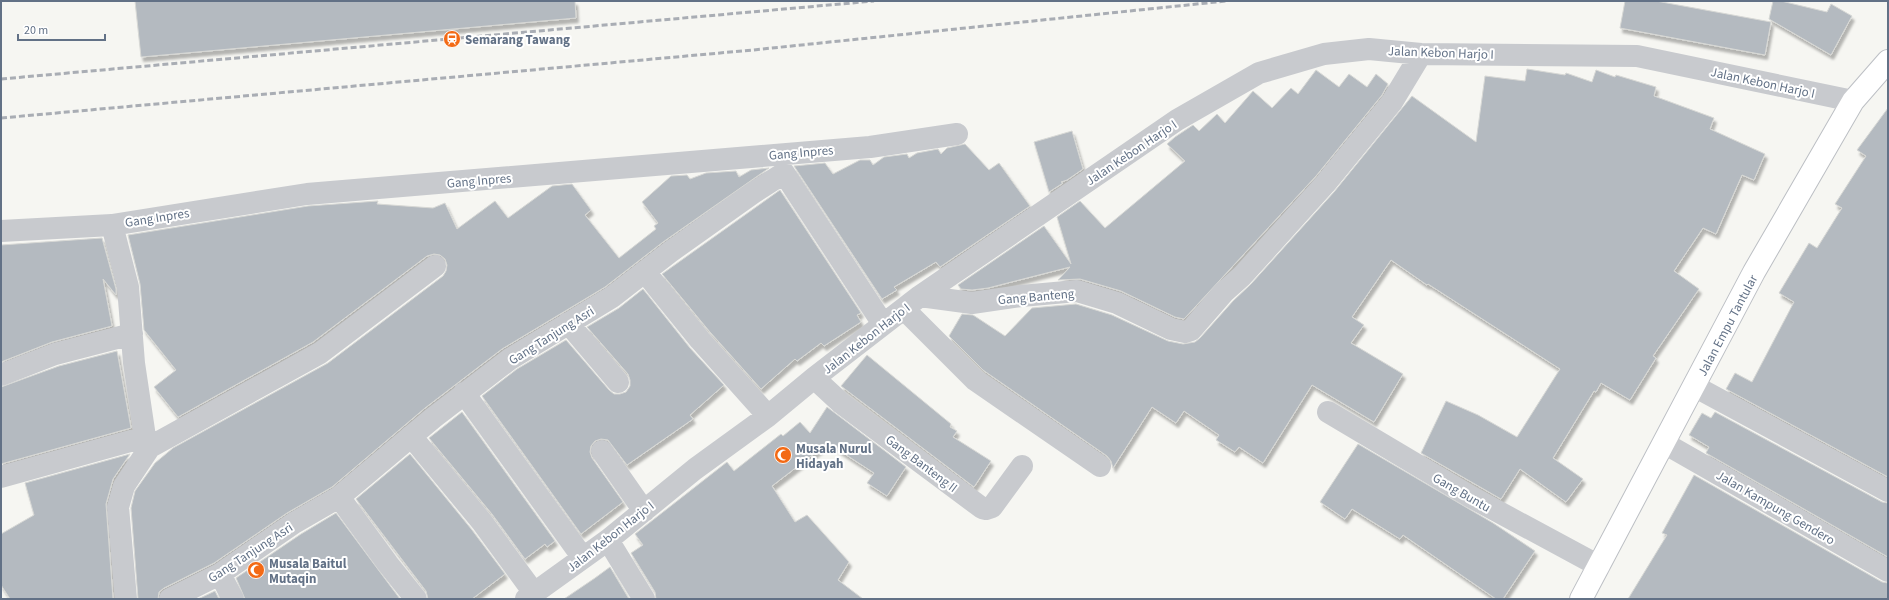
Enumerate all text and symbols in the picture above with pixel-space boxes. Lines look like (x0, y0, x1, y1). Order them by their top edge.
scale bar (18, 16, 105, 42)
text: 20 m (24, 22, 48, 39)
station icon: Semarang Tawang (442, 29, 462, 49)
place label: Semarang Tawang (465, 31, 570, 49)
street label: Jalan Kebon Harjo I (1388, 42, 1494, 64)
street label: Jalan Kebon Harjo I (1709, 63, 1817, 103)
street label: Jalan Kebon Harjo I (1083, 116, 1181, 190)
street label: Gang Inpres (768, 141, 835, 165)
street label: Gang Inpres (446, 169, 513, 193)
street label: Gang Inpres (124, 204, 191, 232)
street label: Jalan Empu Tantular (1694, 271, 1762, 379)
street label: Gang Banteng (997, 285, 1075, 309)
street label: Jalan Kebon Harjo I (819, 299, 914, 379)
street label: Gang Tanjung Asri (505, 302, 598, 369)
street label: Gang Banteng II (882, 431, 961, 497)
place label: Musala Nurul Hidayah (796, 440, 872, 473)
mosque icon: Musala Nurul Hidayah (773, 445, 793, 465)
street label: Jalan Kampung Gendero (1713, 466, 1838, 549)
street label: Gang Buntu (1429, 469, 1494, 517)
street label: Jalan Kebon Harjo I (563, 497, 658, 577)
street label: Gang Tanjung Asri (205, 519, 296, 587)
place label: Musala Baitul Mutaqin (269, 555, 347, 588)
mosque icon: Musala Baitul Mutaqin (246, 560, 266, 580)

